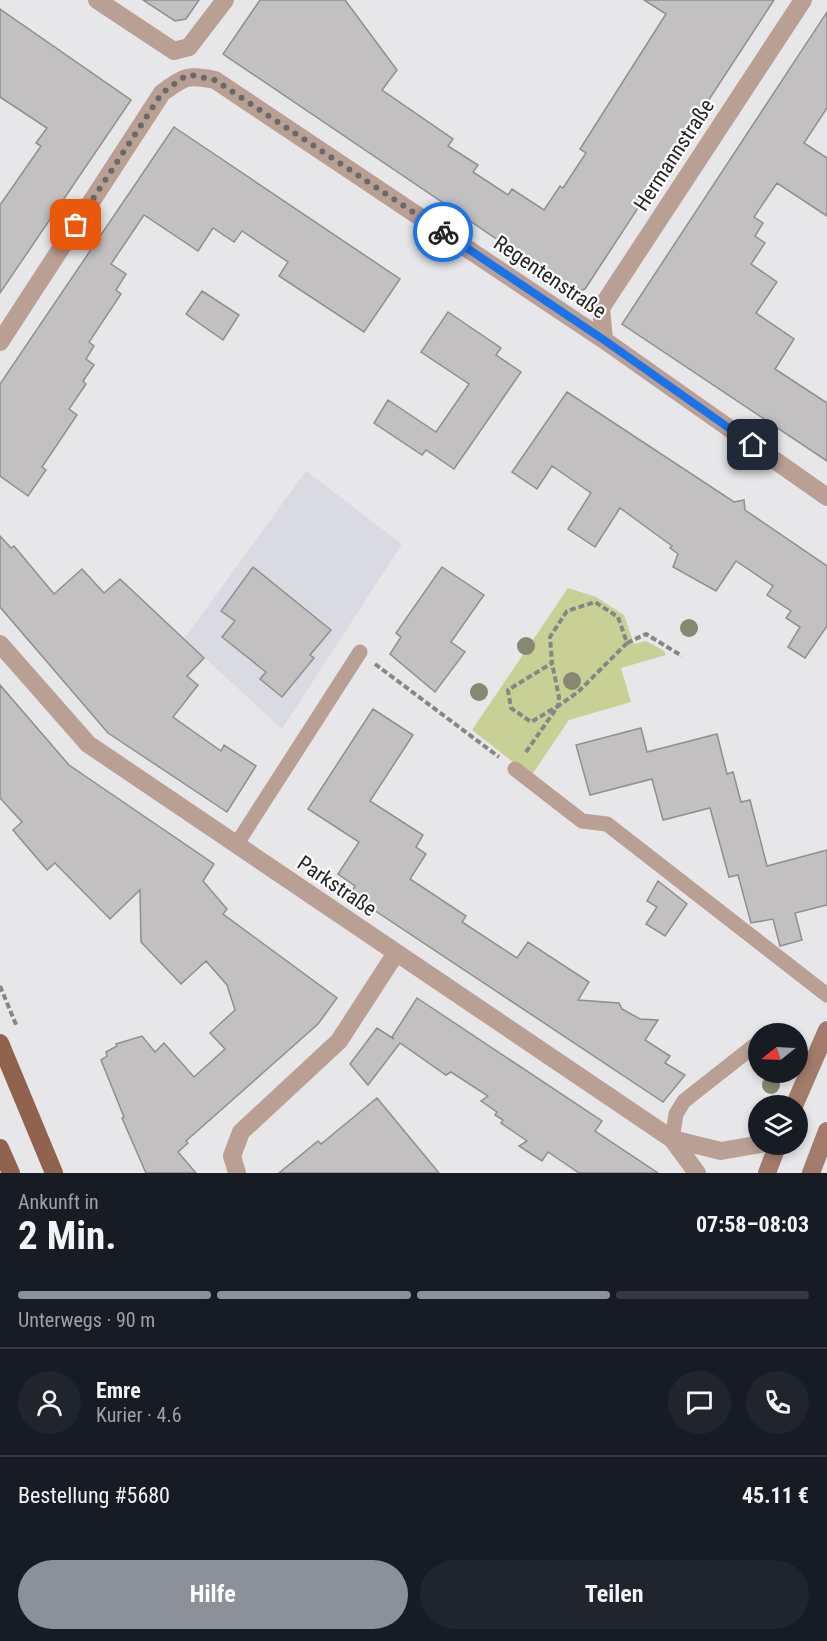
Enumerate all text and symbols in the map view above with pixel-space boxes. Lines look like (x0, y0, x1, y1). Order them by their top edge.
street label: Hermannstraße (629, 95, 719, 215)
pin (50, 199, 101, 250)
courier (413, 202, 473, 262)
icon: bag (59, 208, 92, 241)
icon: bike (427, 216, 460, 249)
street label: Regentenstraße (489, 231, 611, 323)
pin (727, 419, 778, 470)
icon: home (736, 428, 769, 461)
street label: Parkstraße (293, 851, 381, 921)
north arrow (748, 1023, 808, 1083)
map controls (748, 1023, 808, 1155)
button: layers (748, 1095, 808, 1155)
text: Ankunft in (18, 1190, 99, 1214)
text: 07:58–08:03 (696, 1212, 809, 1237)
text: 2 Min. (18, 1213, 117, 1259)
text: Unterwegs · 90 m (18, 1308, 155, 1332)
button: person (18, 1371, 81, 1434)
button: chat (668, 1371, 731, 1434)
button: phone (746, 1371, 809, 1434)
text: Emre (96, 1378, 141, 1403)
text: Kurier · 4.6 (96, 1403, 182, 1427)
text: Bestellung #5680 (18, 1483, 170, 1508)
text: 45.11 € (742, 1483, 809, 1508)
button: Hilfe (18, 1560, 408, 1629)
button: Teilen (420, 1560, 809, 1629)

